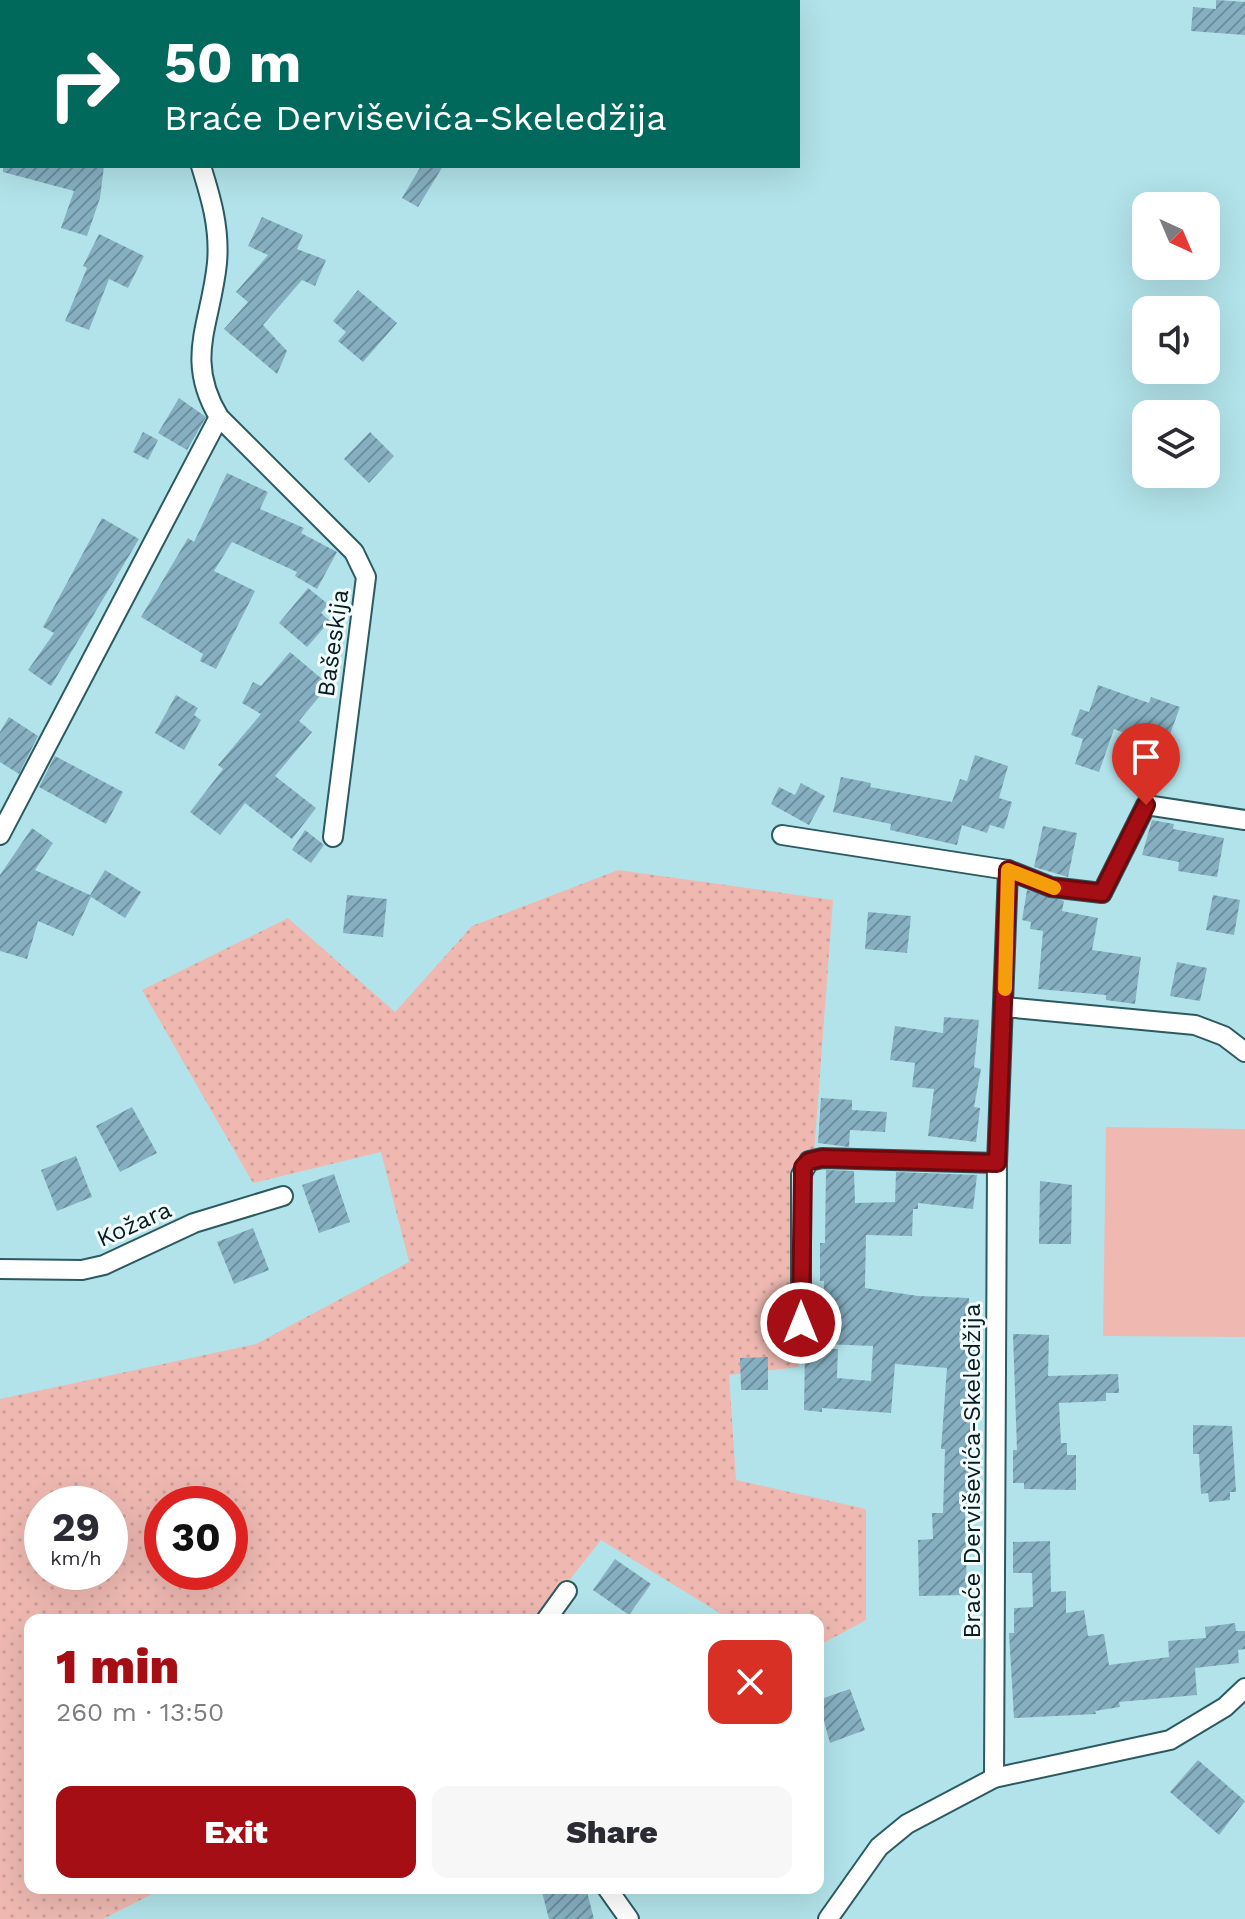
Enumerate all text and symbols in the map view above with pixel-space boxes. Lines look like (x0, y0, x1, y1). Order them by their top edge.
text: 50 m (164, 30, 301, 96)
icon: right (32, 32, 136, 136)
text: Braće Derviševića-Skeledžija (164, 97, 667, 139)
north arrow (1132, 192, 1220, 280)
map controls (1132, 192, 1220, 488)
button: sound (1132, 296, 1220, 384)
button: layers (1132, 400, 1220, 488)
street label: Bašeskija (312, 587, 354, 699)
pin (1112, 723, 1180, 805)
icon: arrive (1124, 735, 1168, 779)
street label: Kožara (92, 1195, 176, 1253)
position arrow (759, 1281, 843, 1365)
street label: Braće Derviševića-Skeledžija (958, 1303, 986, 1639)
speed limit sign: 30 (144, 1486, 248, 1590)
text: 29 (52, 1504, 100, 1551)
text: km/h (50, 1546, 102, 1570)
text: 1 min (56, 1638, 179, 1695)
button: close (708, 1640, 792, 1724)
text: 260 m · 13:50 (56, 1697, 224, 1727)
button: Exit (56, 1786, 416, 1878)
button: Share (432, 1786, 792, 1878)

